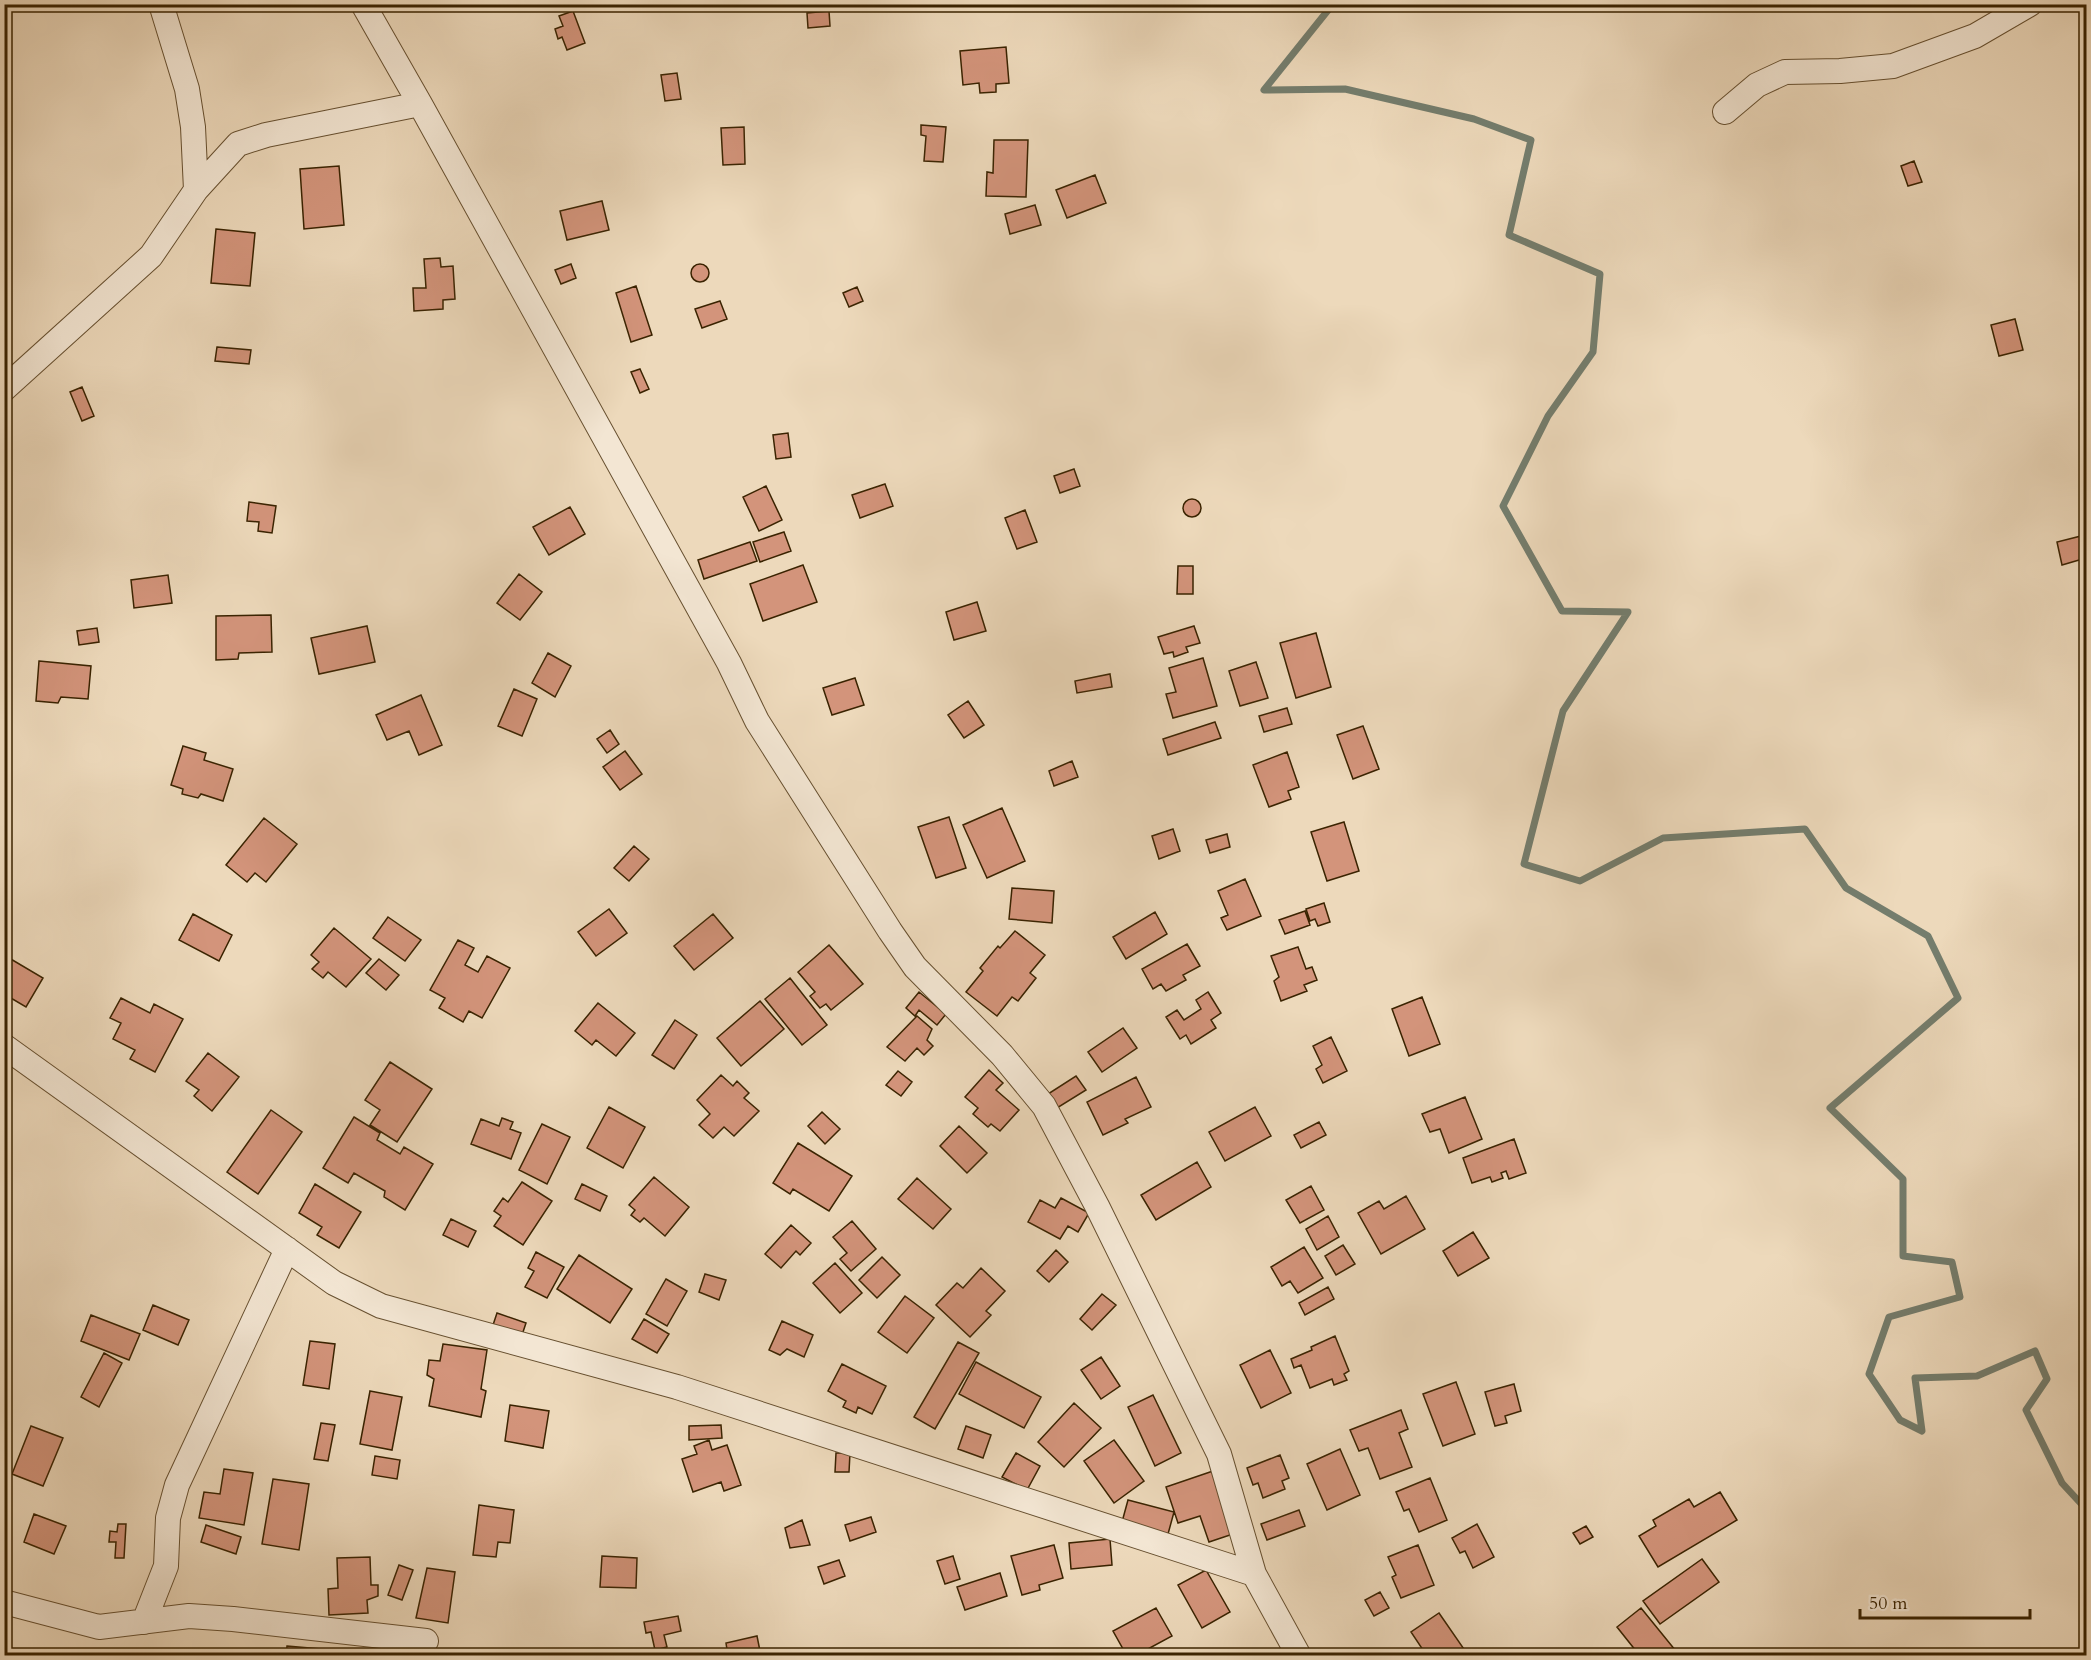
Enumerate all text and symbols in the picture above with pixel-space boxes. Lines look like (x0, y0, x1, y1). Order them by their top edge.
scale bar (1860, 1582, 2030, 1620)
text: 50 m (1869, 1591, 1908, 1616)

